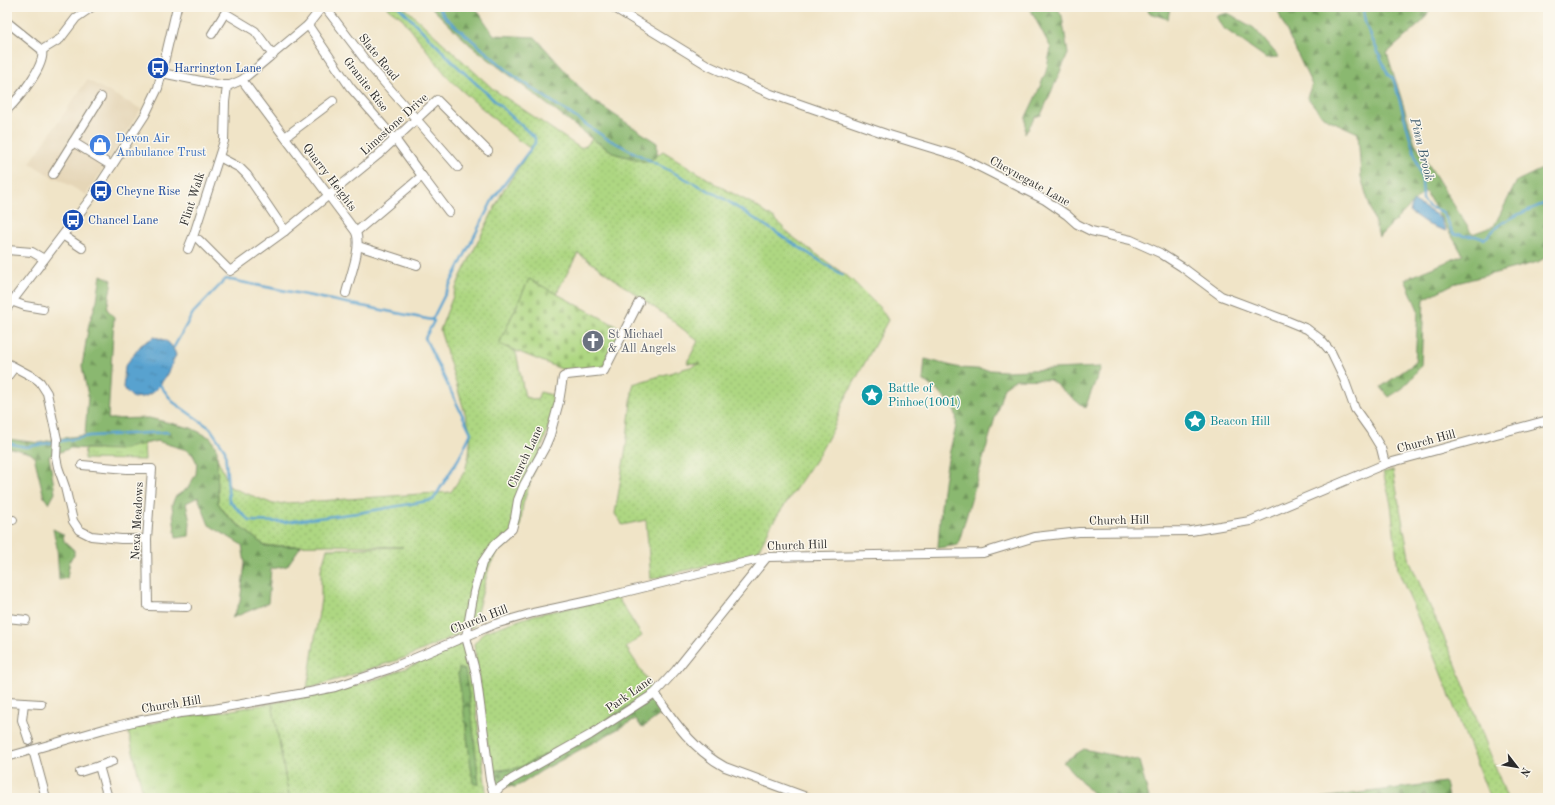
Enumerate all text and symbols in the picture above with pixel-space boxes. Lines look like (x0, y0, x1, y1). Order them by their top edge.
street label: Slate Road (356, 32, 401, 83)
bus stop icon: Harrington Lane (145, 55, 171, 81)
street label: Granite Rise (341, 55, 390, 114)
place label: Harrington Lane (174, 63, 262, 75)
street label: Limestone Drive (359, 91, 431, 158)
water label: Pinn Brook (1407, 116, 1436, 182)
shop icon: Devon Air Ambulance Trust (87, 132, 113, 158)
place label: Devon Air Ambulance Trust (116, 133, 206, 159)
street label: Quarry Heights (300, 142, 358, 214)
street label: Cheynegate Lane (987, 155, 1072, 209)
street label: Flint Walk (179, 171, 207, 228)
bus stop icon: Cheyne Rise (88, 178, 114, 204)
place label: Cheyne Rise (116, 186, 181, 198)
bus stop icon: Chancel Lane (60, 207, 86, 233)
place label: Chancel Lane (88, 215, 159, 227)
church icon: St Michael & All Angels (580, 328, 606, 354)
place label: St Michael & All Angels (608, 329, 676, 355)
place icon: Battle of Pinhoe(1001) (859, 382, 885, 408)
place label: Battle of Pinhoe(1001) (888, 383, 961, 409)
place icon: Beacon Hill (1182, 408, 1208, 434)
place label: Beacon Hill (1210, 416, 1270, 428)
street label: Church Lane (506, 424, 546, 490)
street label: Church Hill (1396, 428, 1457, 456)
street label: Nexa Meadows (130, 482, 146, 560)
street label: Church Hill (1089, 514, 1149, 528)
street label: Church Hill (767, 539, 827, 553)
street label: Church Hill (449, 604, 510, 636)
street label: Park Lane (604, 674, 656, 715)
street label: Church Hill (140, 694, 202, 716)
north arrow (1497, 747, 1537, 787)
text: N (1517, 765, 1531, 778)

